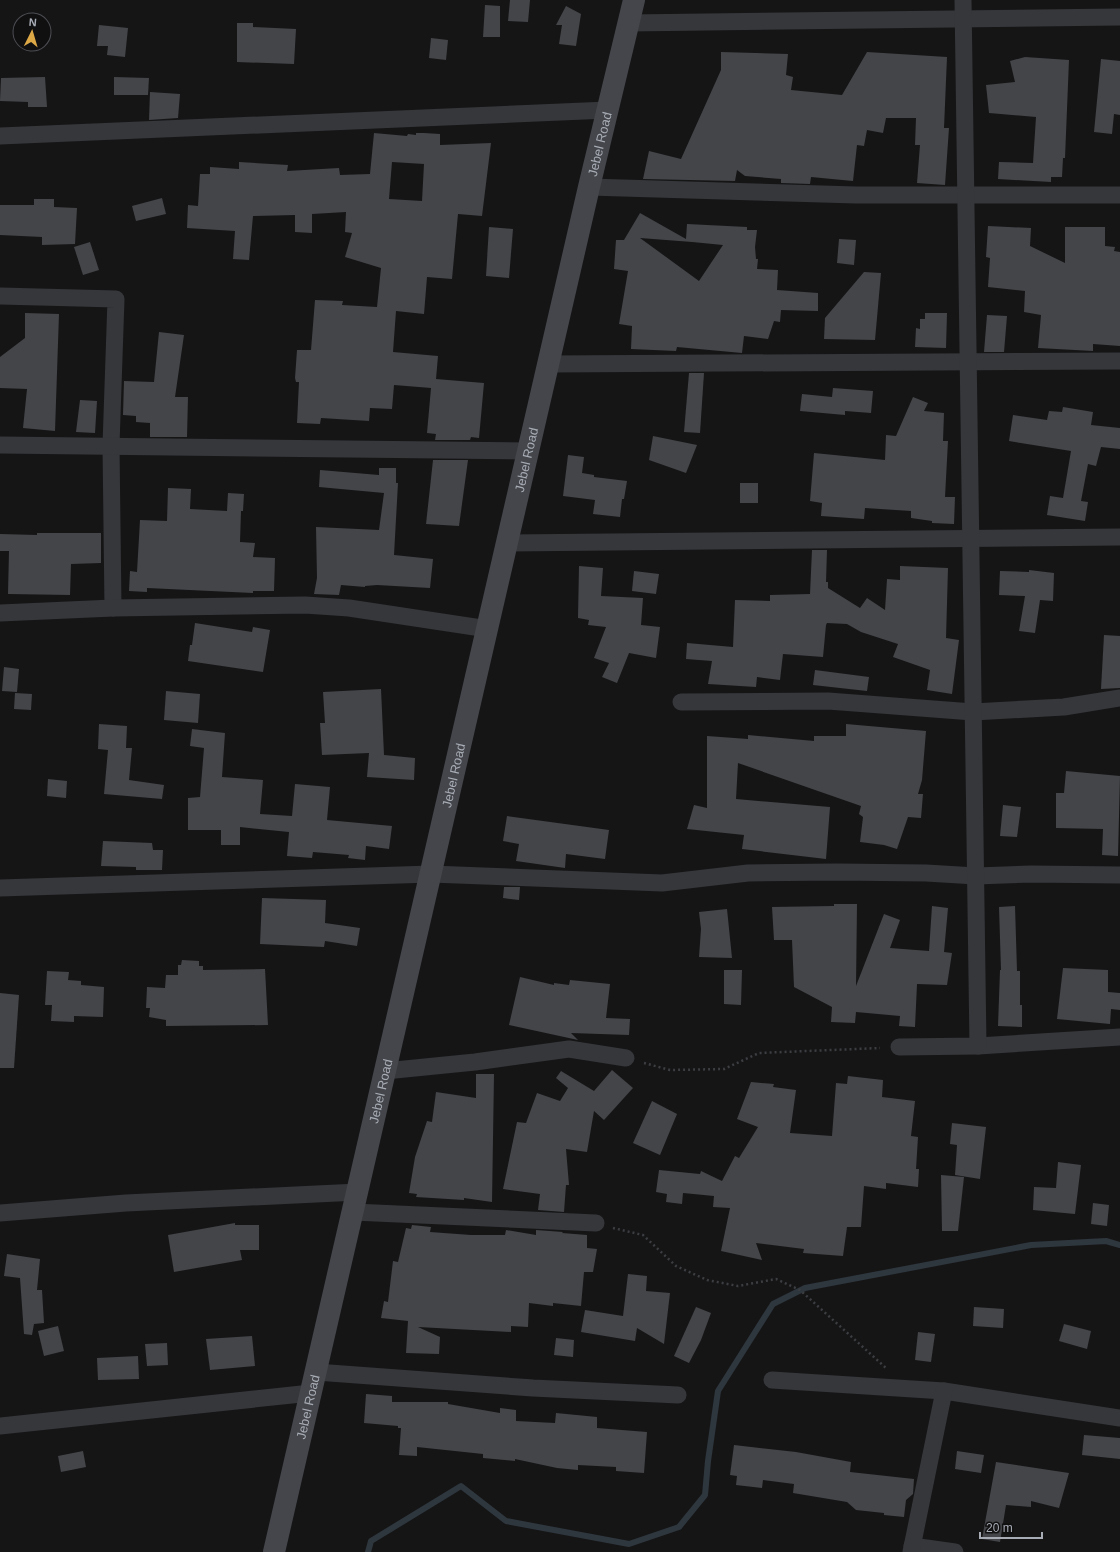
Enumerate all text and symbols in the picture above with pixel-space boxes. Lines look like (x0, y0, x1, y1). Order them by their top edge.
north arrow (12, 12, 52, 52)
text: N (28, 16, 37, 28)
street label: Jebel Road (584, 110, 614, 178)
street label: Jebel Road (511, 426, 541, 493)
street label: Jebel Road (439, 742, 468, 809)
street label: Jebel Road (366, 1057, 395, 1125)
street label: Jebel Road (293, 1373, 322, 1441)
scale bar (980, 1514, 1042, 1540)
text: 20 m (986, 1521, 1013, 1535)

